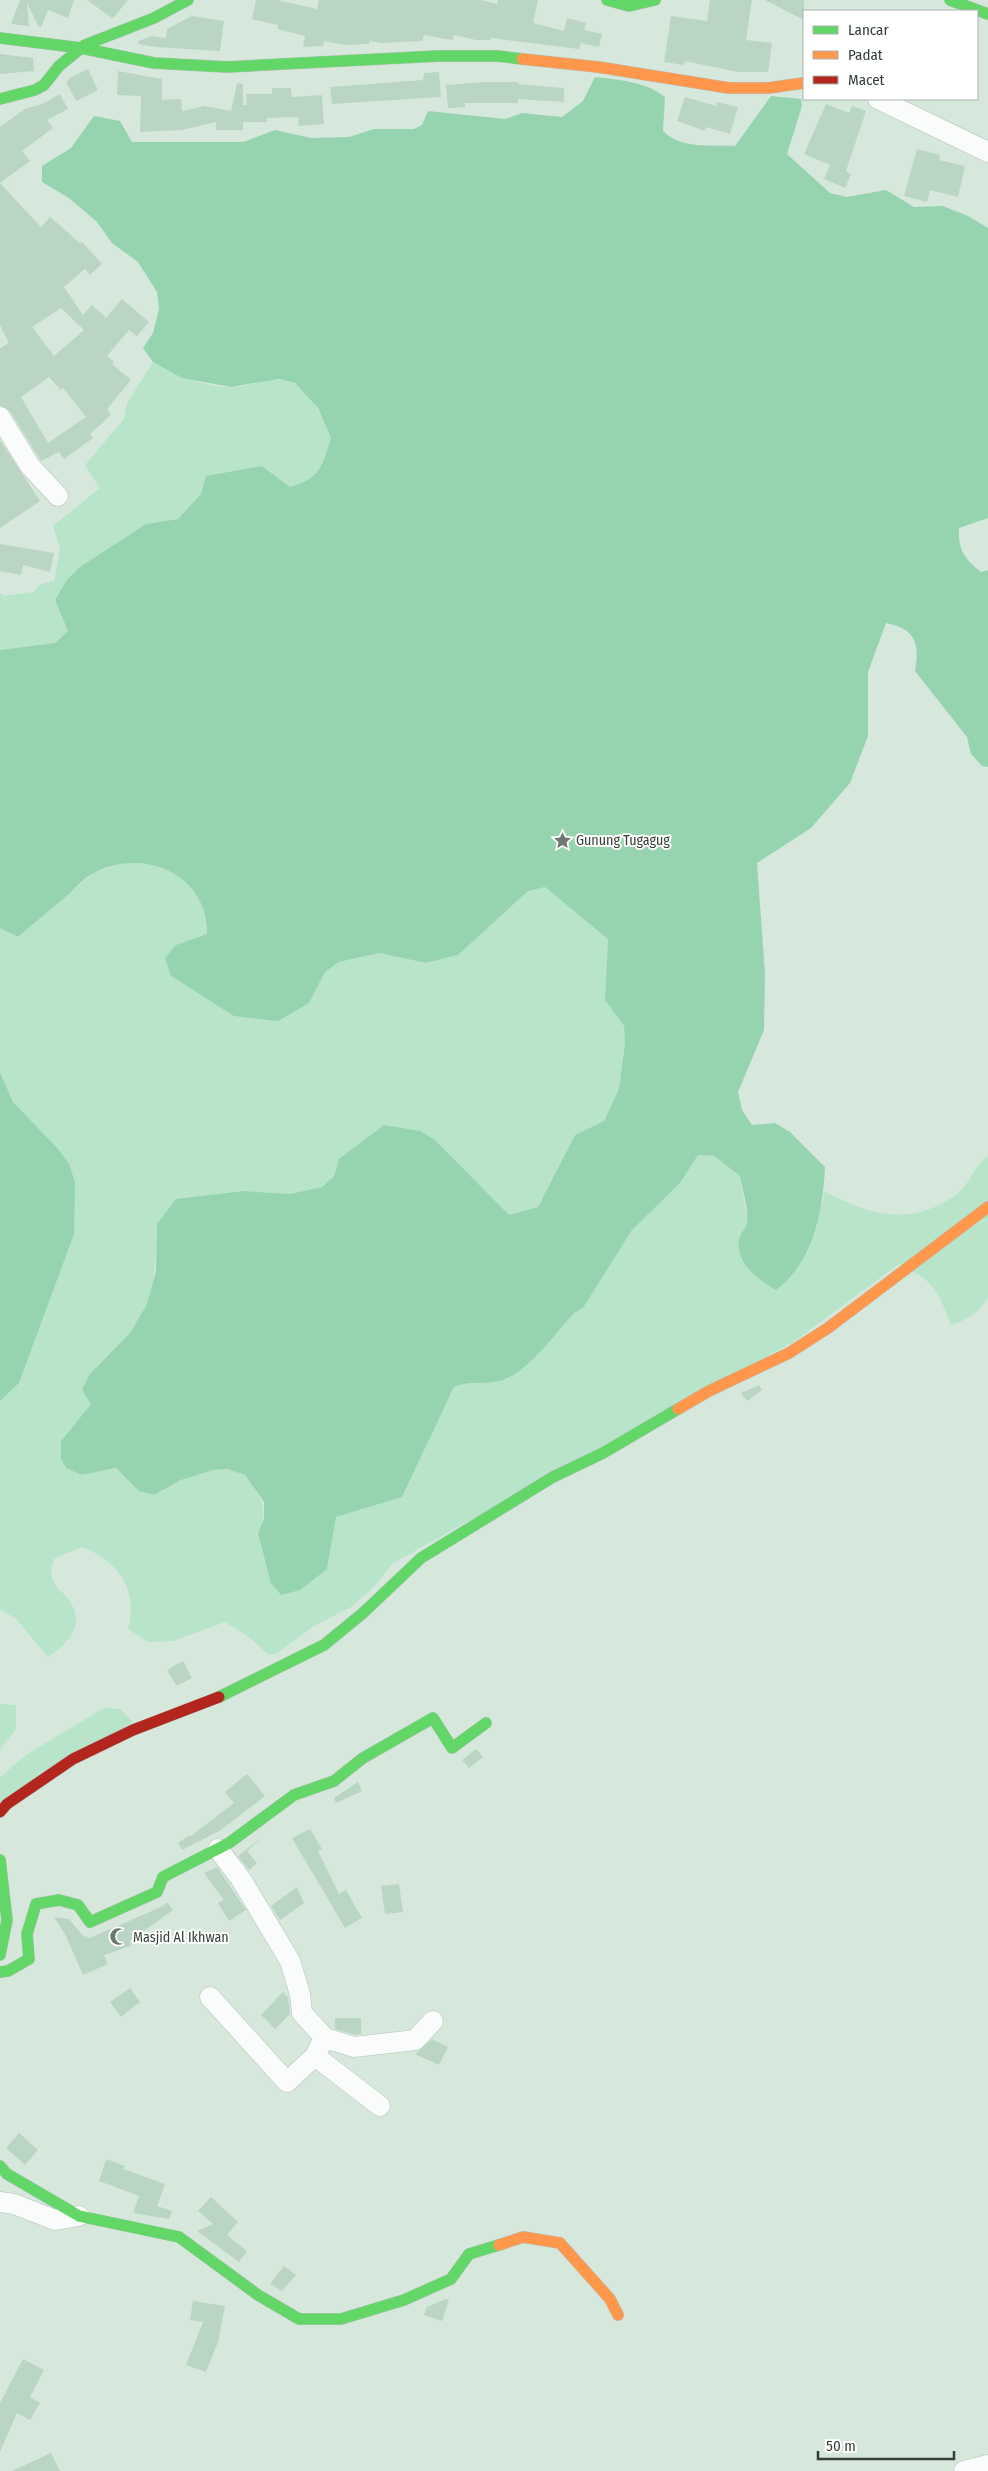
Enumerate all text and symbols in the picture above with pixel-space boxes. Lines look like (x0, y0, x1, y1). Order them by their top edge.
legend (803, 10, 978, 100)
text: Lancar (848, 21, 889, 39)
text: Padat (848, 46, 883, 64)
text: Macet (848, 71, 885, 89)
place icon: Gunung Tugagug (552, 830, 572, 850)
place label: Gunung Tugagug (576, 832, 670, 849)
mosque icon: Masjid Al Ikhwan (109, 1927, 129, 1947)
place label: Masjid Al Ikhwan (133, 1929, 229, 1946)
scale bar (818, 2428, 954, 2460)
text: 50 m (826, 2437, 856, 2455)

